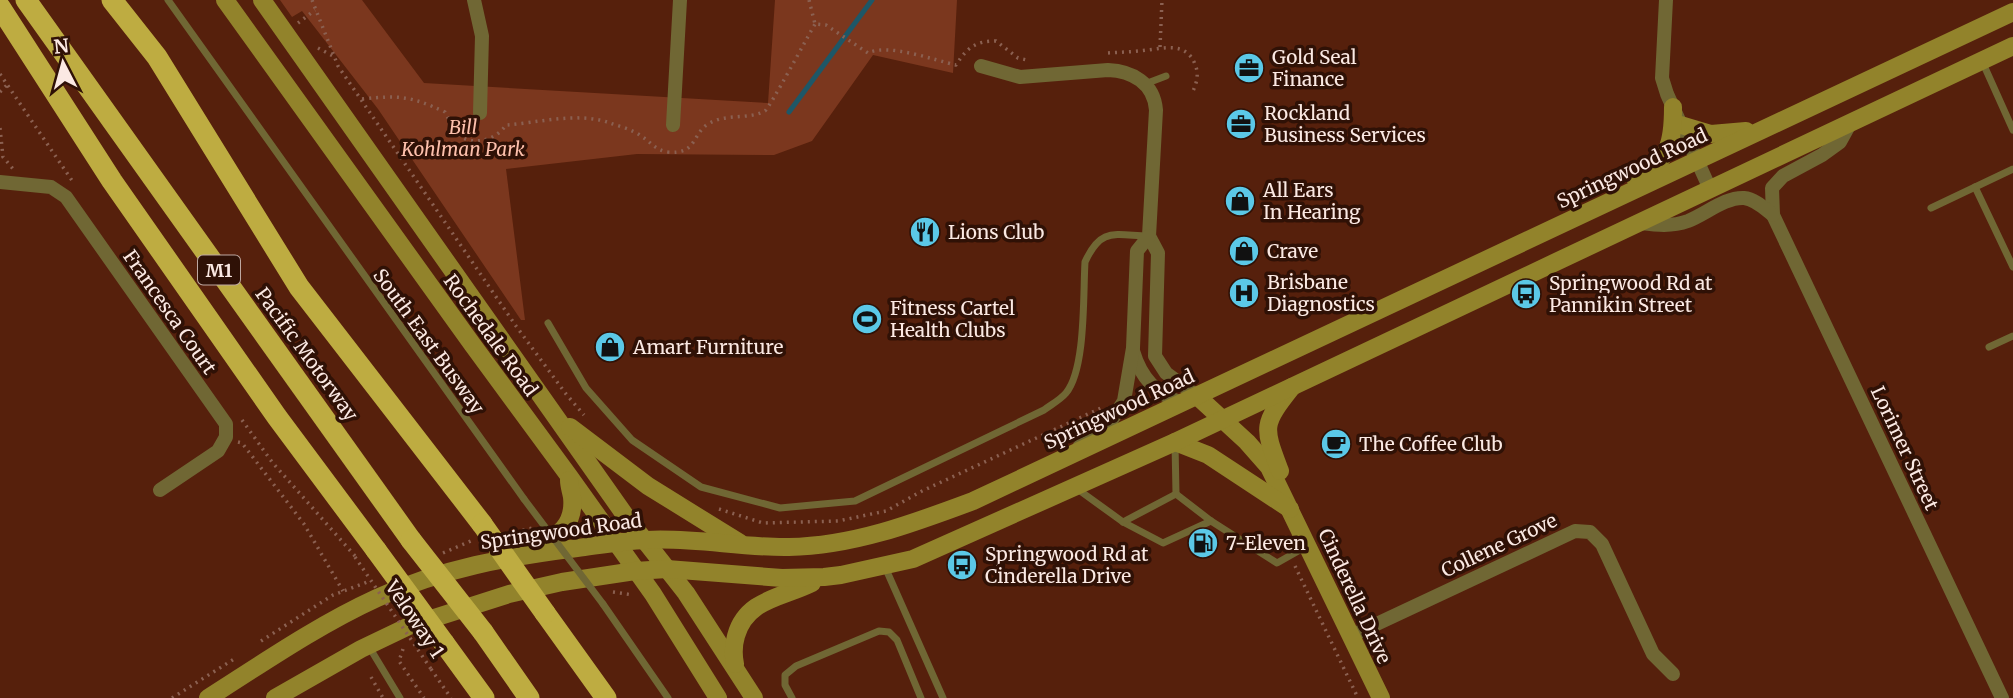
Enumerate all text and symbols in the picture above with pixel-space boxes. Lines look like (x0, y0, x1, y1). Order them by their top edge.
north arrow (28, 28, 98, 98)
text: N (53, 33, 70, 59)
place label: Gold Seal Finance (1272, 45, 1357, 91)
office icon: Gold Seal Finance (1232, 51, 1266, 85)
place label: Rockland Business Services (1264, 101, 1426, 147)
office icon: Rockland Business Services (1224, 107, 1258, 141)
park label: Bill Kohlman Park (400, 115, 525, 161)
street label: Springwood Road (1553, 123, 1711, 213)
place label: All Ears In Hearing (1262, 178, 1361, 224)
shop icon: All Ears In Hearing (1223, 184, 1257, 218)
restaurant icon: Lions Club (908, 215, 942, 249)
place label: Lions Club (948, 220, 1044, 244)
shop icon: Crave (1227, 234, 1261, 268)
place label: Crave (1267, 239, 1318, 263)
street label: Francesca Court (118, 245, 222, 379)
road number: M1 (198, 256, 240, 284)
street label: South East Busway (368, 264, 490, 418)
street label: Rochedale Road (439, 269, 543, 401)
place label: Brisbane Diagnostics (1267, 270, 1375, 316)
place label: Springwood Rd at Pannikin Street (1549, 271, 1713, 317)
hospital icon: Brisbane Diagnostics (1227, 276, 1261, 310)
bus stop icon: Springwood Rd at Pannikin Street (1509, 277, 1543, 311)
street label: Pacific Motorway (251, 283, 363, 425)
place label: Fitness Cartel Health Clubs (890, 296, 1015, 342)
sports icon: Fitness Cartel Health Clubs (850, 302, 884, 336)
shop icon: Amart Furniture (593, 330, 627, 364)
place label: Amart Furniture (632, 335, 783, 359)
street label: Springwood Road (1040, 364, 1198, 454)
street label: Lorimer Street (1866, 382, 1944, 514)
cafe icon: The Coffee Club (1319, 427, 1353, 461)
place label: The Coffee Club (1359, 432, 1503, 456)
street label: Springwood Road (479, 508, 643, 554)
street label: Collene Grove (1437, 508, 1561, 582)
street label: Cinderella Drive (1313, 525, 1397, 667)
fuel station icon: 7-Eleven (1186, 526, 1220, 560)
place label: 7-Eleven (1226, 531, 1306, 555)
place label: Springwood Rd at Cinderella Drive (985, 542, 1149, 588)
bus stop icon: Springwood Rd at Cinderella Drive (945, 548, 979, 582)
street label: Veloway 1 (380, 575, 450, 663)

